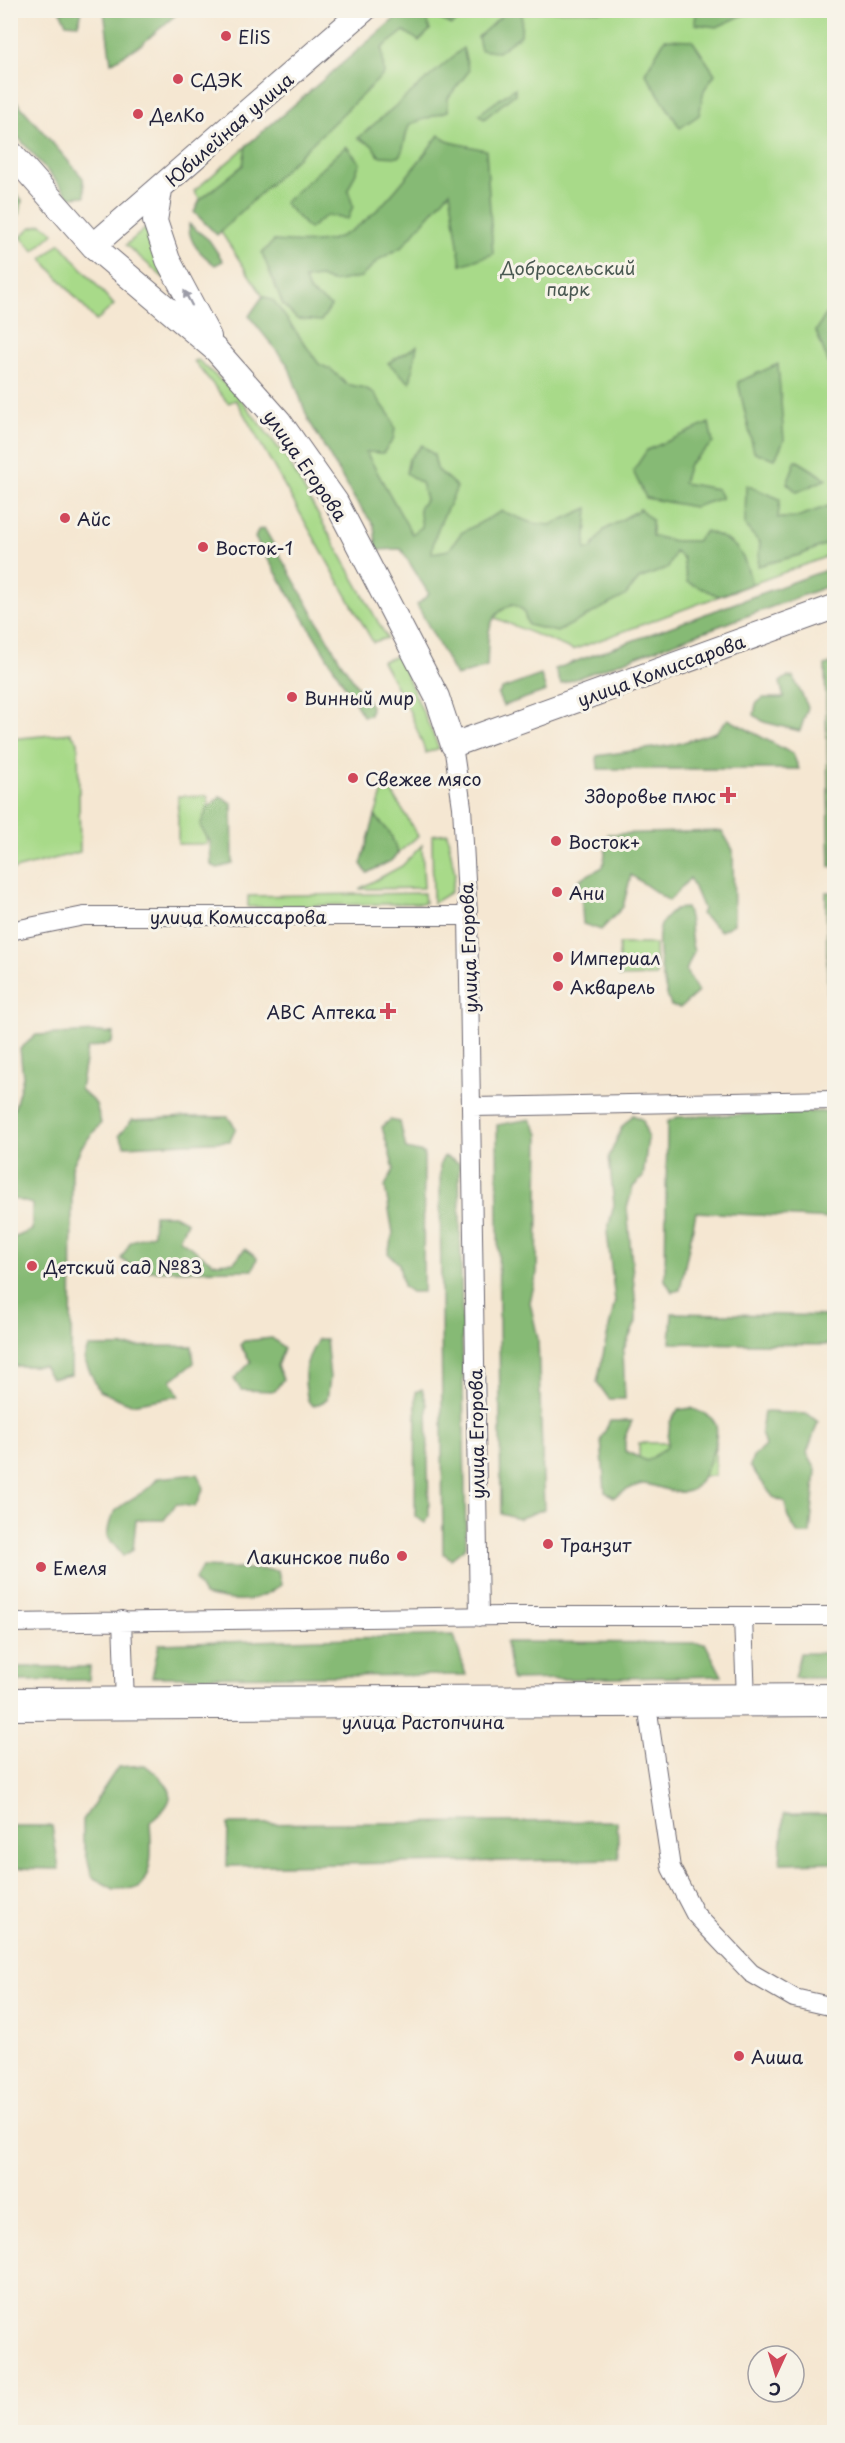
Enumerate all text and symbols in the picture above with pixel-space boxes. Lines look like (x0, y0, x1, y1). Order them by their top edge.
place label: EliS (238, 23, 271, 50)
marker: EliS (219, 29, 233, 43)
street label: Юбилейная улица (159, 65, 299, 192)
place label: СДЭК (190, 66, 243, 93)
marker: СДЭК (171, 72, 185, 86)
place label: ДелКо (149, 101, 205, 128)
marker: ДелКо (131, 107, 145, 121)
park label: Добросельский парк (500, 254, 635, 302)
one-way arrow (183, 290, 193, 307)
street label: улица Егорова (258, 404, 355, 527)
place label: Айс (77, 505, 111, 532)
marker: Айс (58, 511, 72, 525)
place label: Восток-1 (215, 534, 293, 561)
marker: Восток-1 (196, 540, 210, 554)
street label: улица Комиссарова (573, 627, 749, 713)
place label: Винный мир (304, 684, 414, 711)
marker: Винный мир (285, 690, 299, 704)
place label: Свежее мясо (365, 765, 481, 792)
marker: Свежее мясо (346, 771, 360, 785)
place label: Здоровье плюс (584, 782, 716, 809)
marker: Здоровье плюс (721, 788, 735, 802)
place label: Восток+ (568, 828, 641, 855)
marker: Восток+ (549, 834, 563, 848)
place label: Ани (569, 879, 605, 906)
street label: улица Егорова (452, 882, 484, 1013)
marker: Ани (550, 885, 564, 899)
street label: улица Комиссарова (150, 903, 327, 930)
place label: Империал (570, 944, 660, 971)
marker: Империал (551, 950, 565, 964)
place label: Акварель (570, 973, 655, 1000)
marker: Акварель (551, 979, 565, 993)
place label: ABC Аптека (266, 998, 377, 1025)
marker: ABC Аптека (381, 1004, 395, 1018)
place label: Детский сад №83 (43, 1253, 202, 1280)
marker: Детский сад №83 (25, 1259, 39, 1273)
street label: улица Егорова (461, 1368, 491, 1499)
place label: Транзит (560, 1531, 632, 1558)
marker: Транзит (541, 1537, 555, 1551)
place label: Лакинское пиво (247, 1543, 390, 1570)
marker: Лакинское пиво (395, 1549, 409, 1563)
place label: Емеля (53, 1554, 107, 1581)
marker: Емеля (34, 1560, 48, 1574)
street label: улица Растопчина (342, 1708, 505, 1735)
place label: Аиша (751, 2043, 804, 2070)
marker: Аиша (732, 2049, 746, 2063)
north arrow (746, 2344, 806, 2404)
text: С (768, 2378, 782, 2402)

